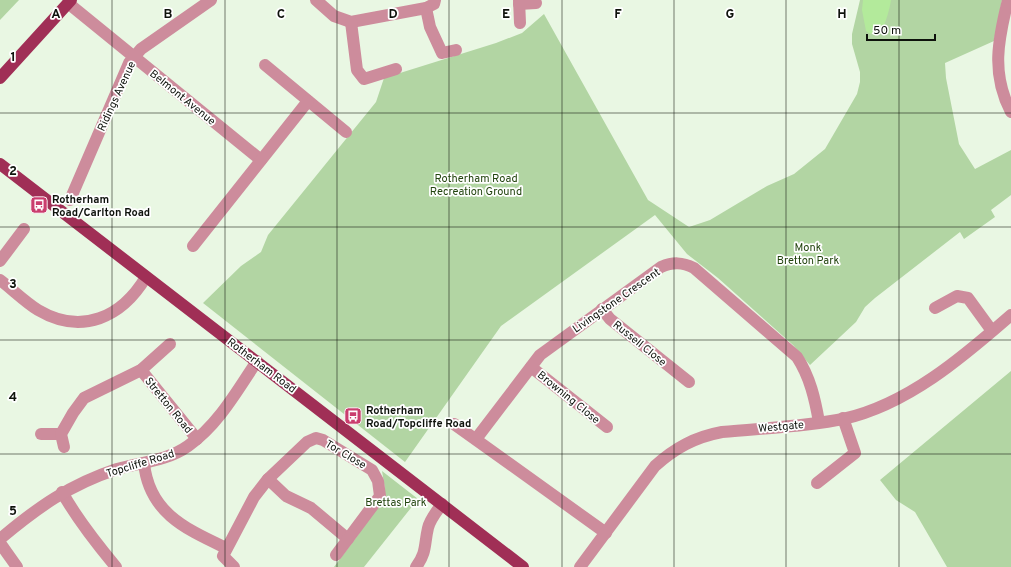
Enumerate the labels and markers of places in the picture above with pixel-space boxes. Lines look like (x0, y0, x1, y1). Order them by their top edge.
place label: Rotherham Road/Carlton Road (52, 193, 150, 220)
bus stop icon: Rotherham Road/Carlton Road (29, 195, 49, 215)
place label: Rotherham Road/Topcliffe Road (366, 404, 471, 431)
bus stop icon: Rotherham Road/Topcliffe Road (343, 406, 363, 426)

